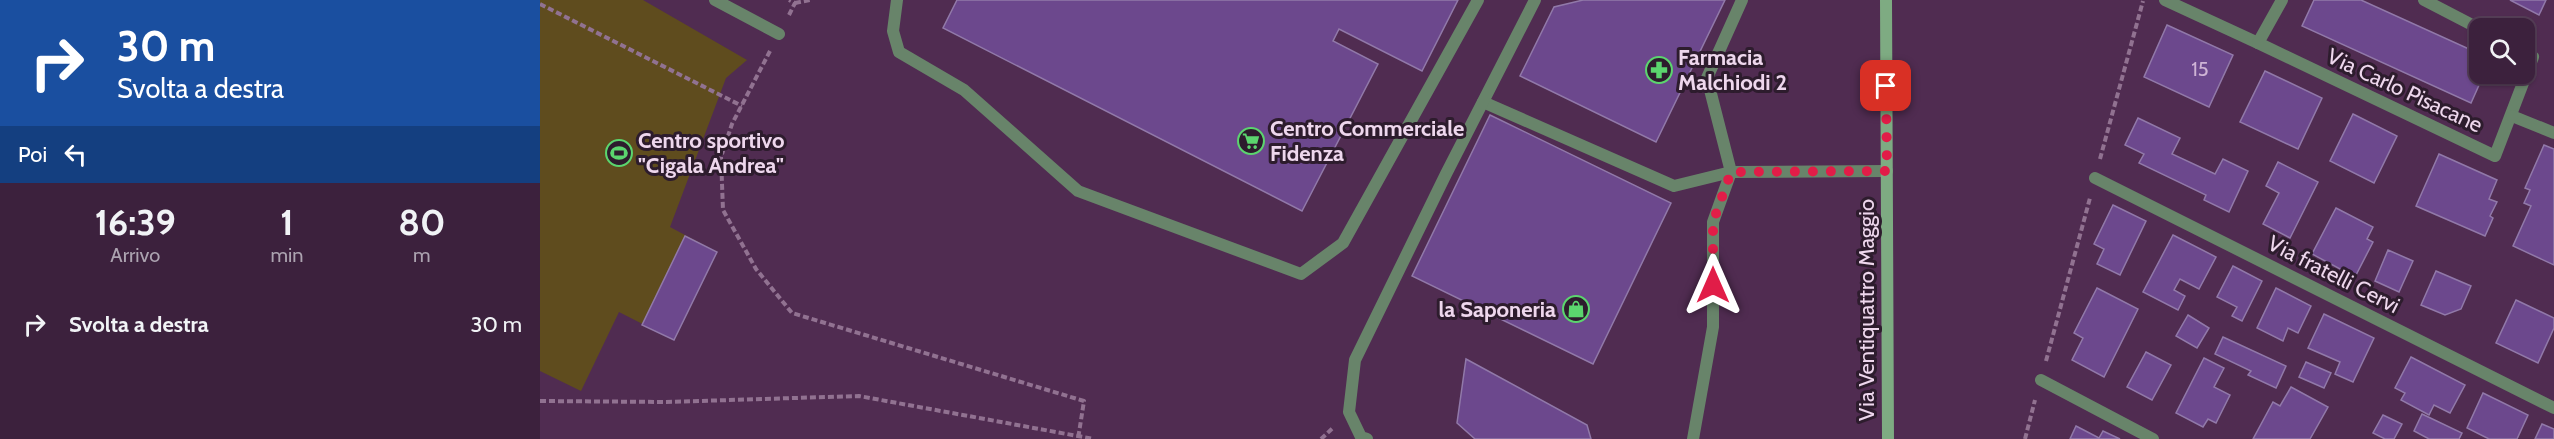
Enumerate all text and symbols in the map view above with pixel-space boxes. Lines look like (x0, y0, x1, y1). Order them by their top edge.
map controls (2469, 18, 2535, 84)
button: search (2469, 18, 2535, 84)
text: 30 m (117, 20, 215, 72)
icon: right (18, 24, 96, 102)
street label: Via Carlo Pisacane (2323, 43, 2487, 138)
place label: Farmacia Malchiodi 2 (1678, 44, 1787, 96)
pharmacy icon: Farmacia Malchiodi 2 (1644, 55, 1674, 85)
house number: 15 (2191, 57, 2209, 81)
pin (1860, 60, 1911, 111)
icon: arrive (1869, 69, 1902, 102)
text: Svolta a destra (117, 72, 284, 105)
place label: Centro Commerciale Fidenza (1270, 115, 1464, 167)
supermarket icon: Centro Commerciale Fidenza (1236, 126, 1266, 156)
place label: Centro sportivo "Cigala Andrea" (638, 127, 784, 179)
icon: left (59, 138, 92, 171)
sports icon: Centro sportivo "Cigala Andrea" (604, 138, 634, 168)
text: Poi (18, 141, 47, 168)
street label: Via Ventiquattro Maggio (1853, 199, 1880, 421)
text: 16:39 (95, 200, 176, 244)
text: 1 (280, 200, 294, 244)
text: 80 (398, 200, 445, 244)
street label: Via fratelli Cervi (2263, 230, 2404, 319)
text: Arrivo (110, 243, 160, 267)
text: min (271, 243, 303, 267)
text: m (413, 243, 431, 267)
position arrow (1681, 253, 1745, 317)
shop icon: la Saponeria (1561, 294, 1591, 324)
place label: la Saponeria (1438, 296, 1556, 323)
icon: right (18, 308, 51, 341)
text: Svolta a destra (69, 311, 209, 338)
text: 30 m (470, 311, 522, 338)

